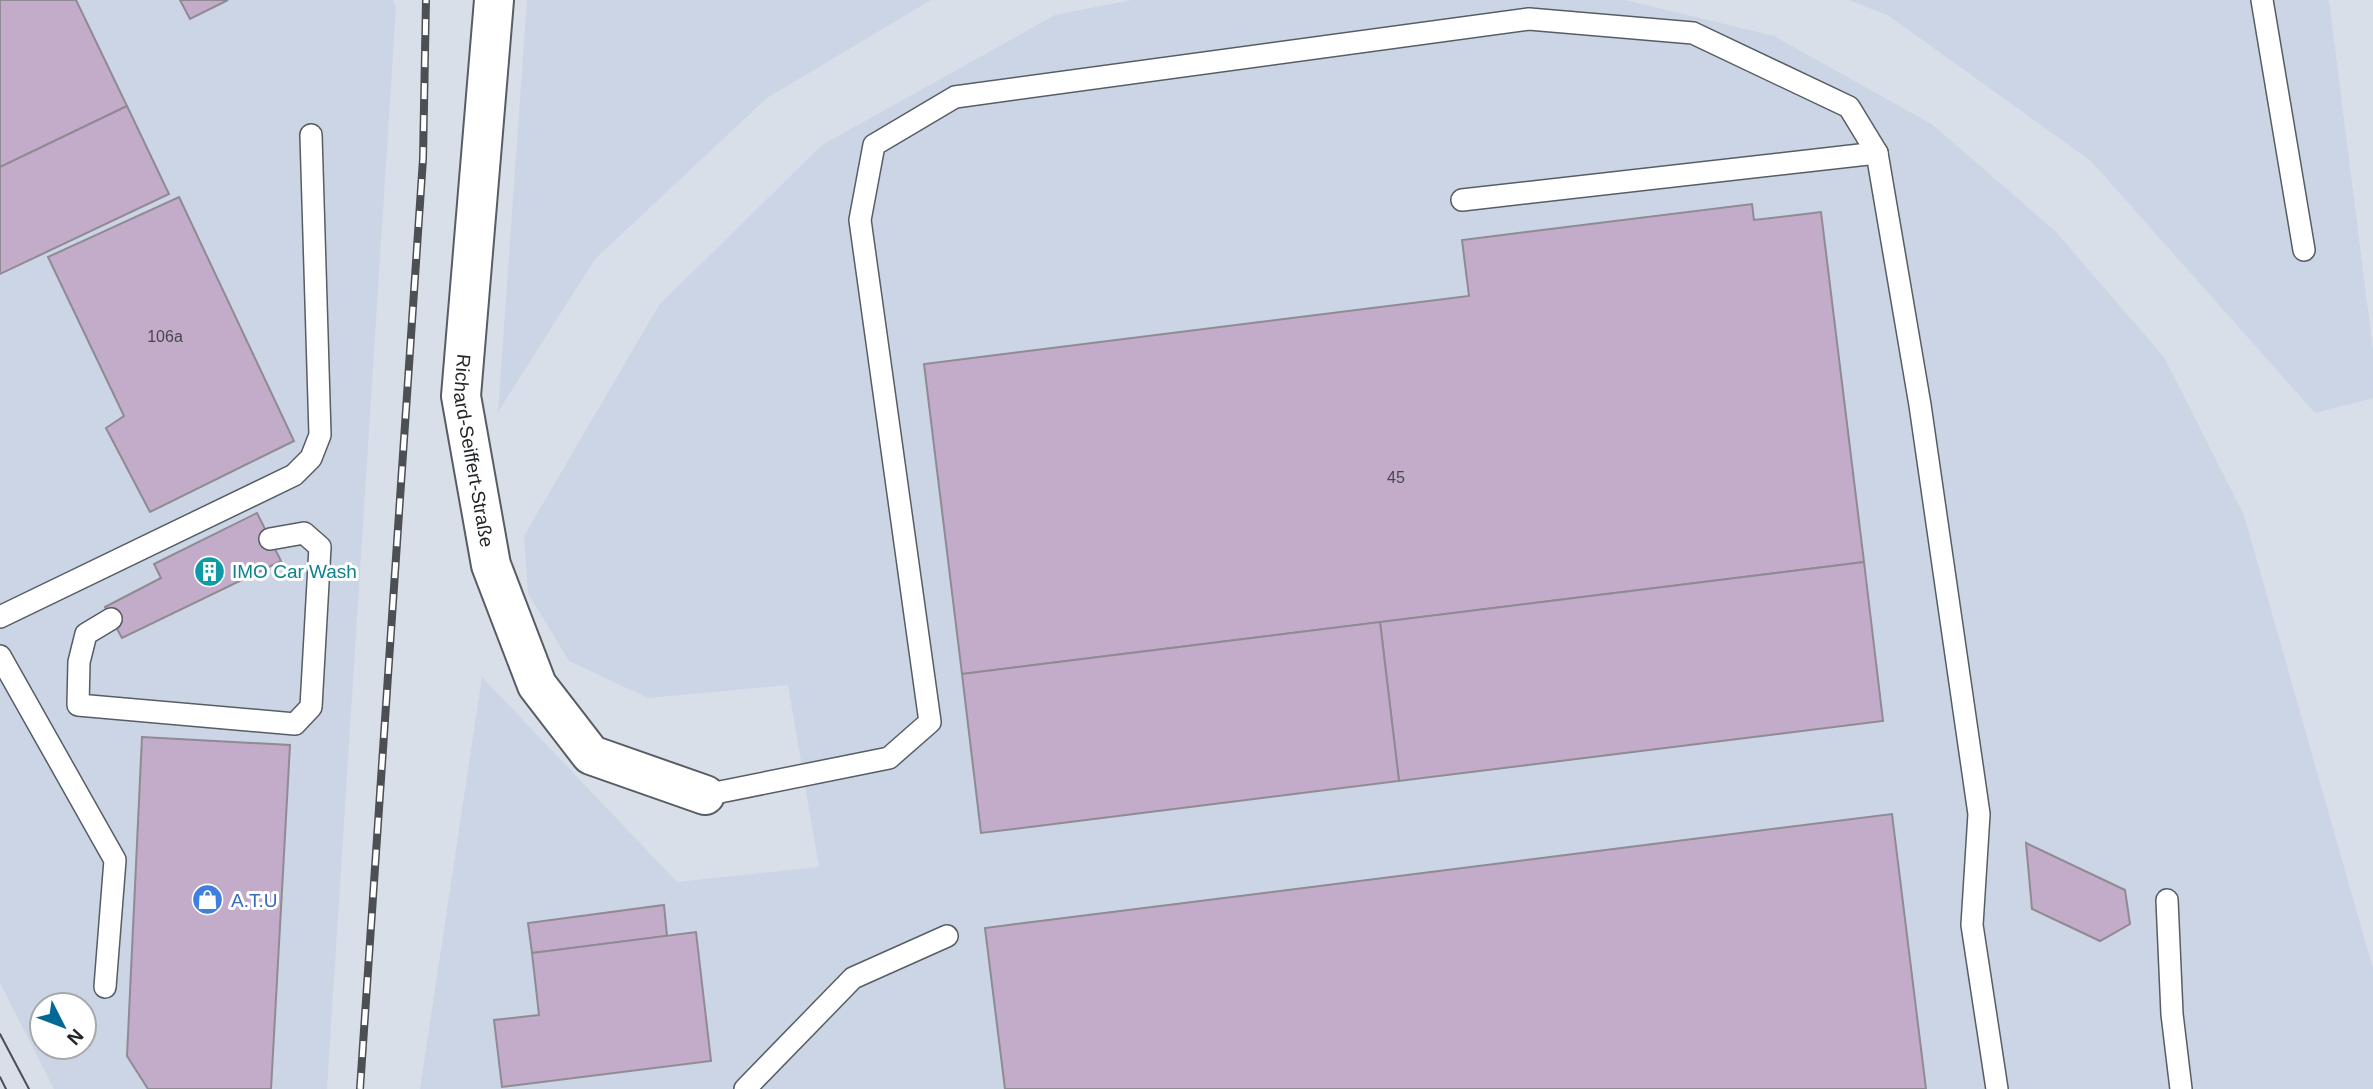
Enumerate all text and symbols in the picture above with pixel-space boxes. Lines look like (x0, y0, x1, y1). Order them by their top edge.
house number: 106a (147, 328, 183, 345)
street label: Richard-Seiffert-Straße (449, 353, 498, 549)
house number: 45 (1387, 469, 1405, 486)
building icon: IMO Car Wash (192, 554, 226, 588)
place label: IMO Car Wash (232, 561, 357, 582)
shop icon: A.T.U (191, 883, 225, 917)
place label: A.T.U (231, 890, 277, 911)
north arrow (28, 991, 98, 1061)
text: N (63, 1025, 88, 1049)

